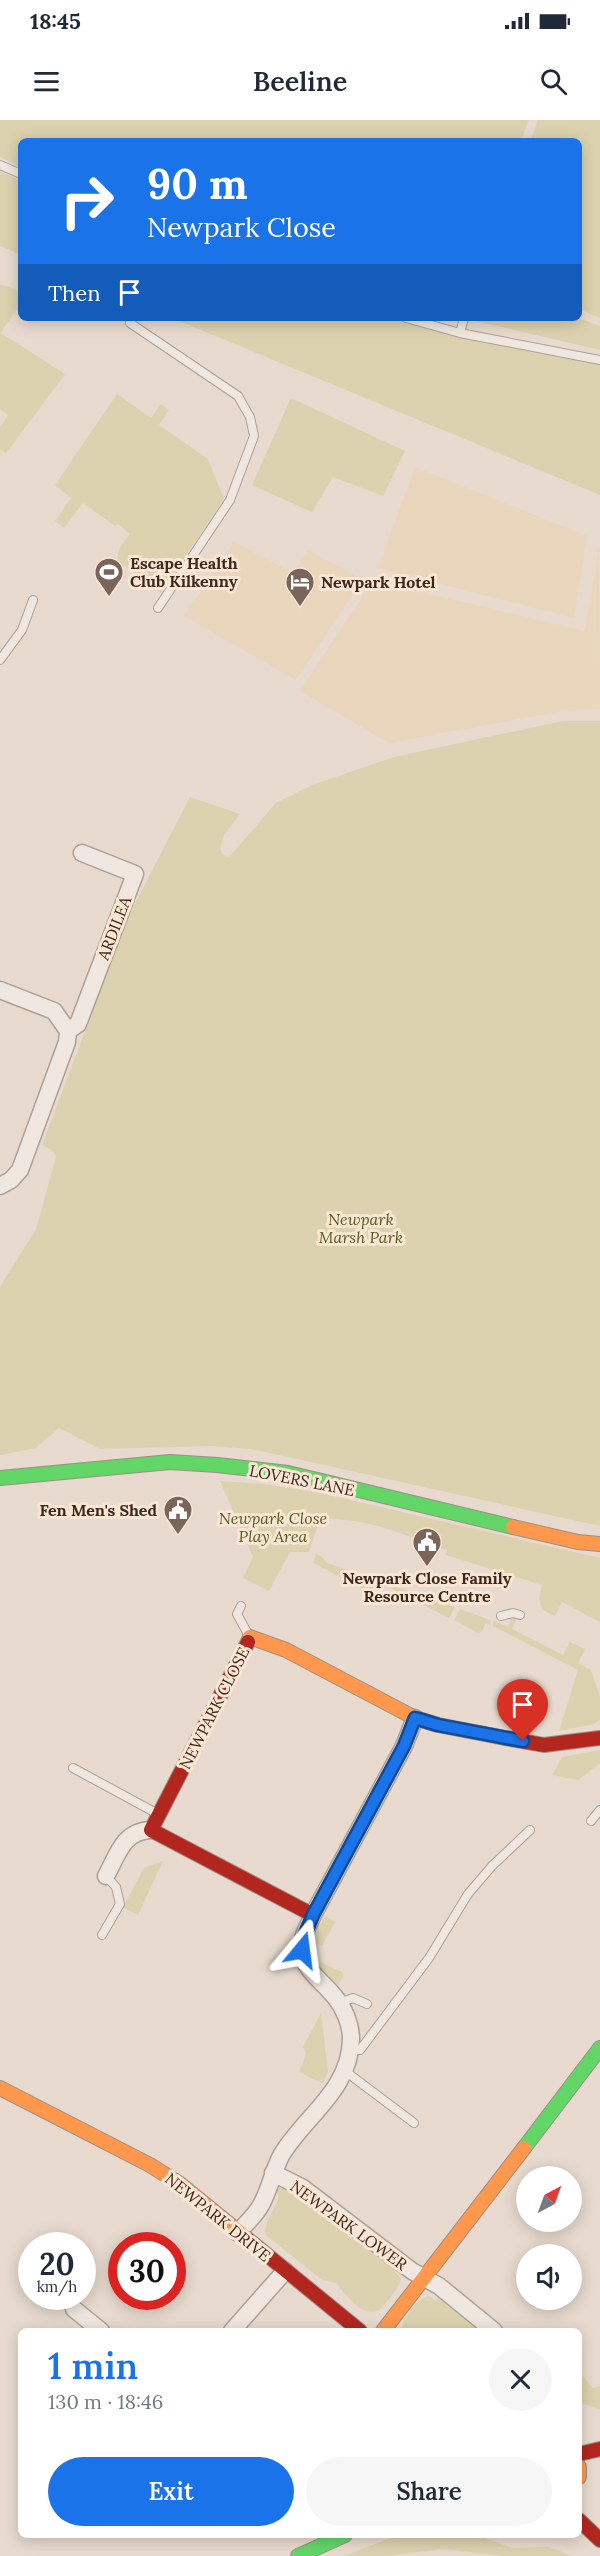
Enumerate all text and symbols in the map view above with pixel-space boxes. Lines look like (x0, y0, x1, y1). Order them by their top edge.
text: 18:45 (30, 7, 81, 35)
text: Beeline (253, 64, 347, 98)
icon: menu (30, 65, 63, 98)
icon: search (537, 65, 570, 98)
text: 90 m (147, 157, 248, 211)
icon: right (48, 162, 126, 240)
text: Newpark Close (147, 210, 336, 244)
icon: arrive (113, 276, 146, 309)
text: Then (48, 279, 101, 307)
place label: Escape Health Club Kilkenny (130, 553, 238, 591)
sports icon: Escape Health Club Kilkenny (93, 556, 125, 598)
hotel icon: Newpark Hotel (284, 566, 316, 608)
place label: Newpark Hotel (321, 572, 436, 592)
street label: ARDILEA (92, 893, 136, 964)
park label: Newpark Marsh Park (319, 1209, 403, 1247)
street label: LOVERS LANE (248, 1460, 356, 1500)
public building icon: Fen Men's Shed (162, 1494, 194, 1536)
place label: Fen Men's Shed (40, 1500, 157, 1520)
park label: Newpark Close Play Area (219, 1508, 328, 1546)
public building icon: Newpark Close Family Resource Centre (411, 1526, 443, 1568)
place label: Newpark Close Family Resource Centre (343, 1568, 512, 1606)
street label: NEWPARK CLOSE (175, 1644, 253, 1772)
pin (497, 1679, 548, 1741)
icon: arrive (506, 1688, 539, 1721)
position arrow (270, 1918, 334, 1982)
north arrow (516, 2166, 582, 2232)
map controls (516, 2166, 582, 2310)
street label: NEWPARK DRIVE (161, 2168, 275, 2266)
street label: NEWPARK LOWER (287, 2176, 412, 2275)
speed limit sign: 30 (108, 2232, 186, 2310)
button: sound (516, 2244, 582, 2310)
text: 20 (39, 2245, 75, 2283)
text: km/h (37, 2277, 77, 2296)
text: 1 min (48, 2343, 138, 2389)
button: close (489, 2348, 552, 2411)
text: 130 m · 18:46 (48, 2389, 163, 2414)
button: Exit (48, 2457, 294, 2526)
button: Share (306, 2457, 552, 2526)

